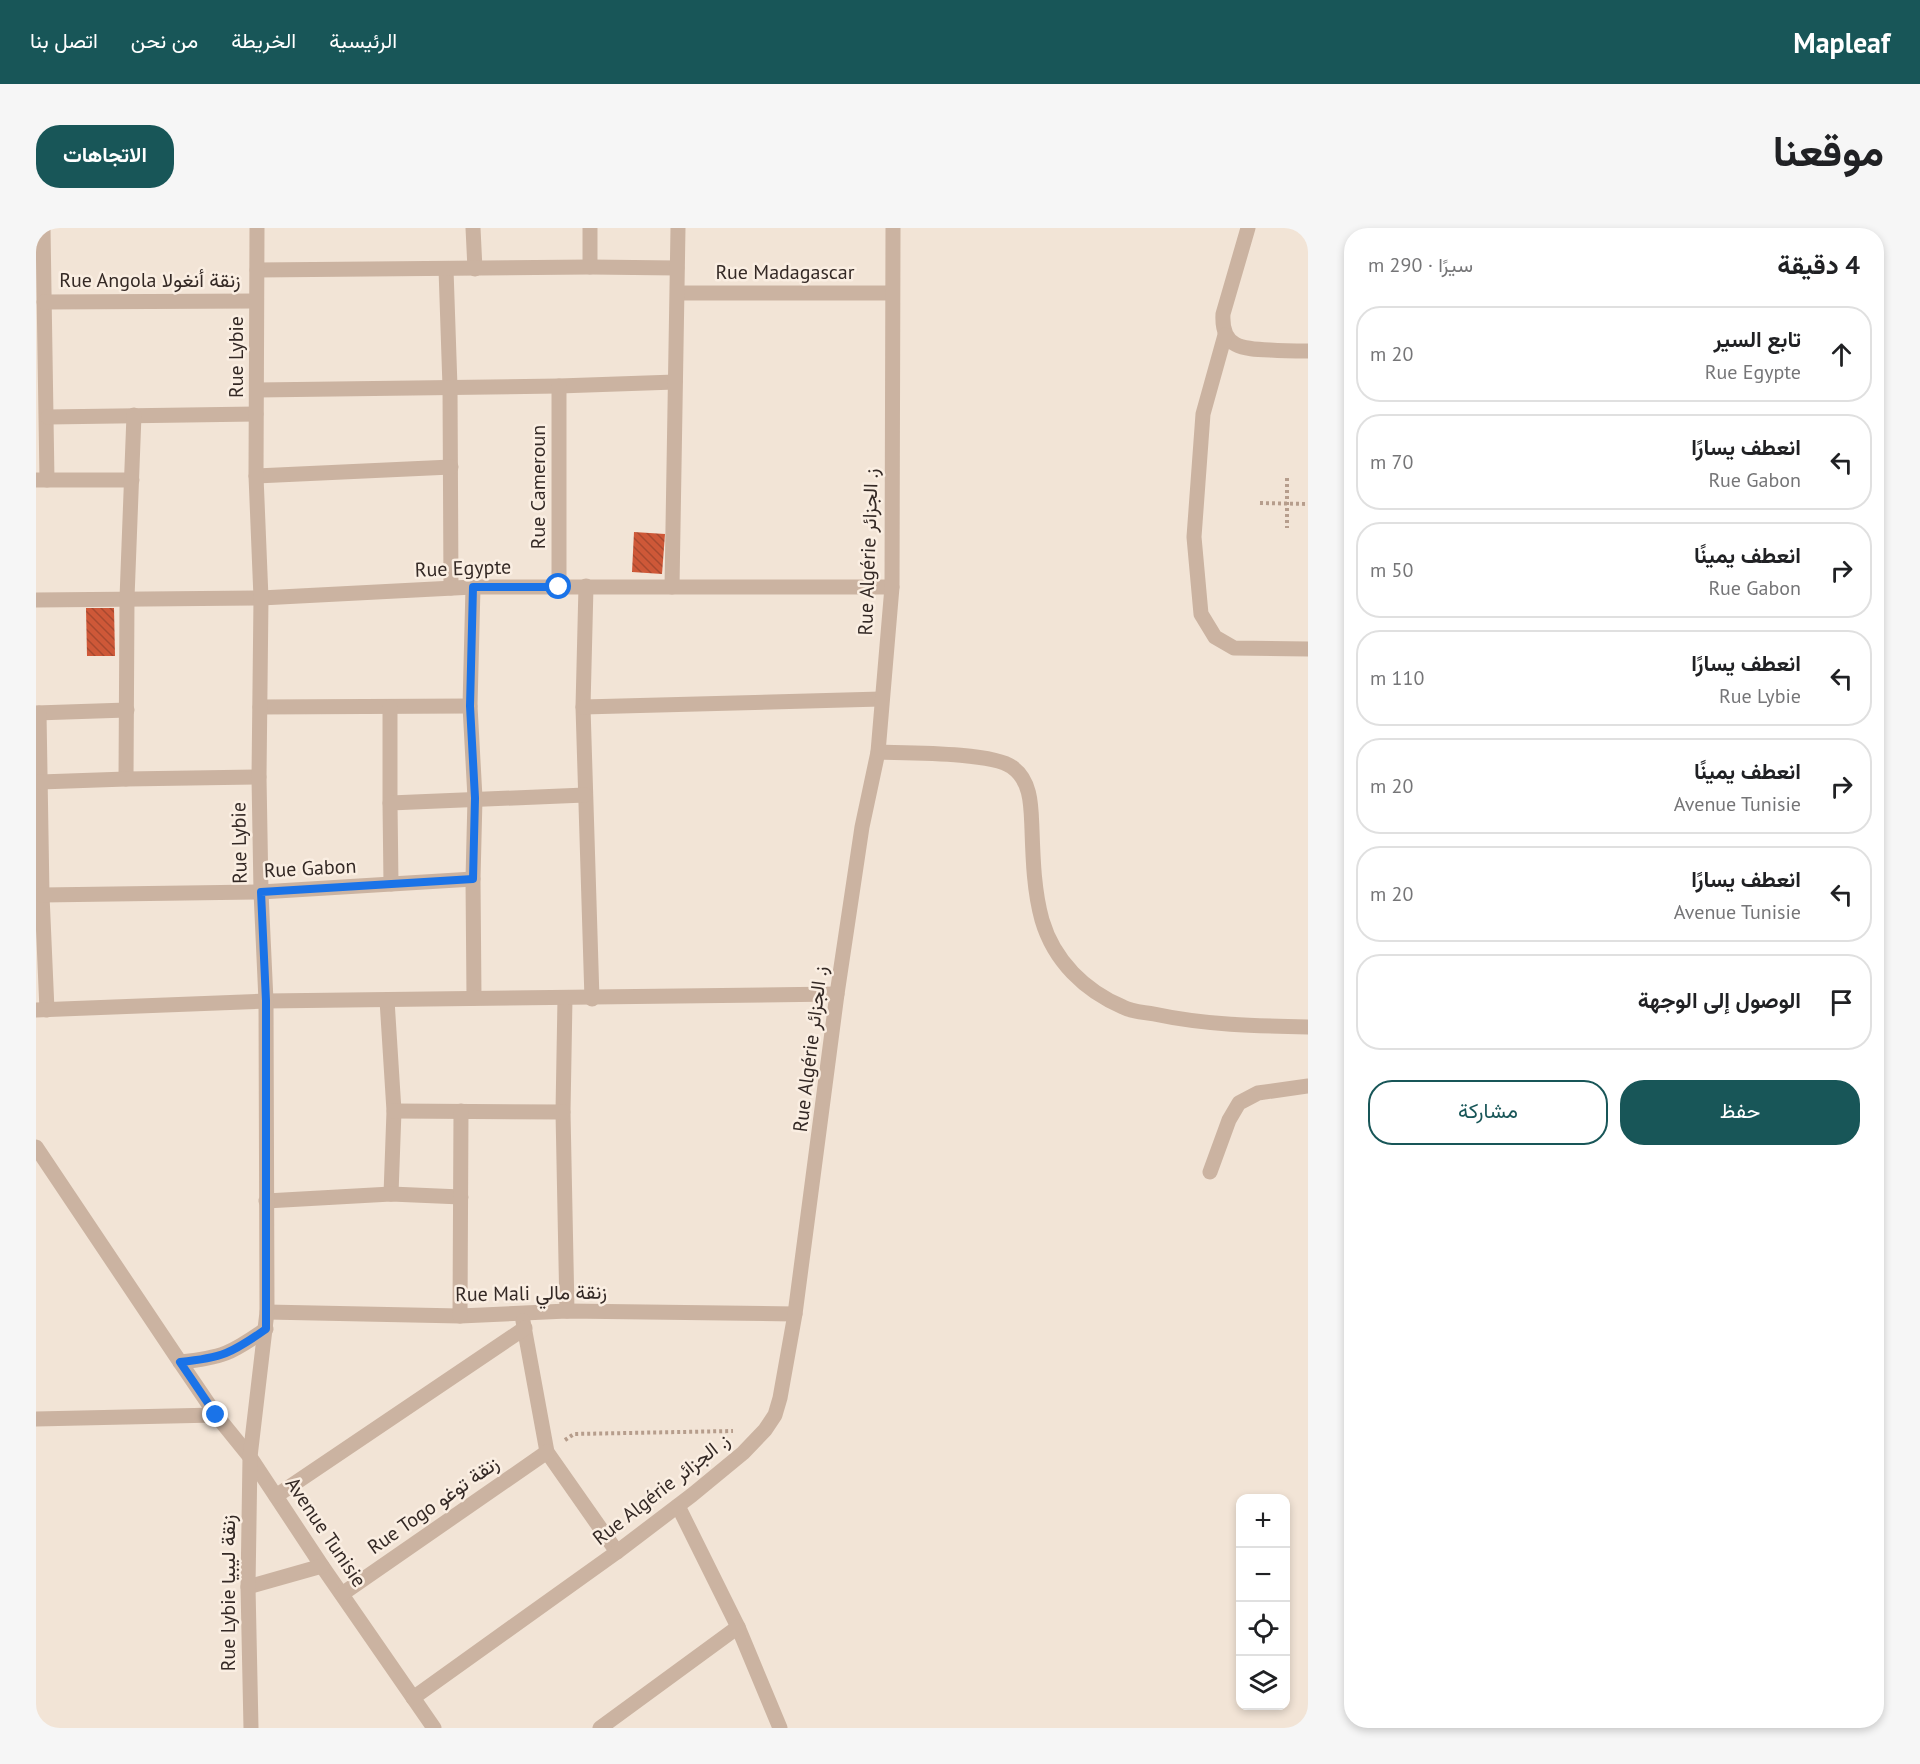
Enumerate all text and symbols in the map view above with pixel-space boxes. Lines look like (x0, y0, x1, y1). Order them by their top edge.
text: Mapleaf (1793, 24, 1890, 61)
text: اتصل بنا (30, 27, 98, 54)
text: من نحن (131, 27, 198, 54)
text: الخريطة (231, 27, 296, 54)
text: الرئيسية (329, 27, 397, 54)
text: موقعنا (1773, 123, 1884, 178)
button: الاتجاهات (36, 125, 174, 188)
text: 4 دقيقة (1777, 248, 1860, 281)
text: سيرًا · 290 m (1368, 252, 1473, 278)
street label: Rue Madagascar (715, 259, 855, 285)
street label: Rue Angola زنقة أنغولا (59, 267, 241, 293)
street label: Rue Lybie (223, 316, 249, 398)
text: تابع السير (1713, 325, 1801, 353)
icon: ahead (1825, 338, 1858, 371)
text: 20 m (1370, 341, 1413, 367)
text: Rue Egypte (1705, 359, 1801, 385)
street label: Rue Cameroun (525, 425, 551, 549)
text: انعطف يسارًا (1691, 433, 1801, 461)
icon: left (1825, 446, 1858, 479)
text: 70 m (1370, 449, 1413, 475)
text: Rue Gabon (1708, 467, 1801, 493)
street label: Rue Algérie ز. الجزائر (852, 468, 884, 636)
text: انعطف يمينًا (1694, 541, 1801, 569)
street label: Rue Egypte (414, 553, 512, 583)
icon: right (1825, 554, 1858, 587)
text: 50 m (1370, 557, 1413, 583)
route start (545, 573, 571, 599)
text: Rue Gabon (1708, 575, 1801, 601)
text: انعطف يسارًا (1691, 649, 1801, 677)
icon: left (1825, 662, 1858, 695)
text: 110 m (1370, 665, 1424, 691)
text: Rue Lybie (1719, 683, 1801, 709)
text: انعطف يمينًا (1694, 757, 1801, 785)
icon: right (1825, 770, 1858, 803)
text: 20 m (1370, 773, 1413, 799)
text: Avenue Tunisie (1674, 791, 1801, 817)
street label: Rue Lybie (225, 802, 253, 884)
street label: Rue Gabon (263, 853, 357, 883)
text: انعطف يسارًا (1691, 865, 1801, 893)
icon: left (1825, 878, 1858, 911)
text: 20 m (1370, 881, 1413, 907)
text: Avenue Tunisie (1674, 899, 1801, 925)
street label: Rue Algérie ز. الجزائر (787, 964, 833, 1134)
text: الوصول إلى الوجهة (1638, 986, 1801, 1014)
icon: arrive (1825, 986, 1858, 1019)
button: مشاركة (1368, 1080, 1608, 1145)
button: حفظ (1620, 1080, 1860, 1145)
street label: Rue Mali زنقة مالي (455, 1279, 607, 1311)
route end (202, 1401, 228, 1427)
street label: Rue Algérie ز. الجزائر (587, 1427, 735, 1551)
street label: Rue Togo زنقة توغو (362, 1450, 504, 1560)
street label: Avenue Tunisie (280, 1472, 372, 1592)
map controls (1236, 1494, 1290, 1710)
button: + (1236, 1494, 1290, 1548)
street label: Rue Lybie زنقة ليبيا (215, 1515, 241, 1671)
button: − (1236, 1548, 1290, 1602)
button: locate (1236, 1602, 1290, 1656)
button: layers (1236, 1656, 1290, 1710)

